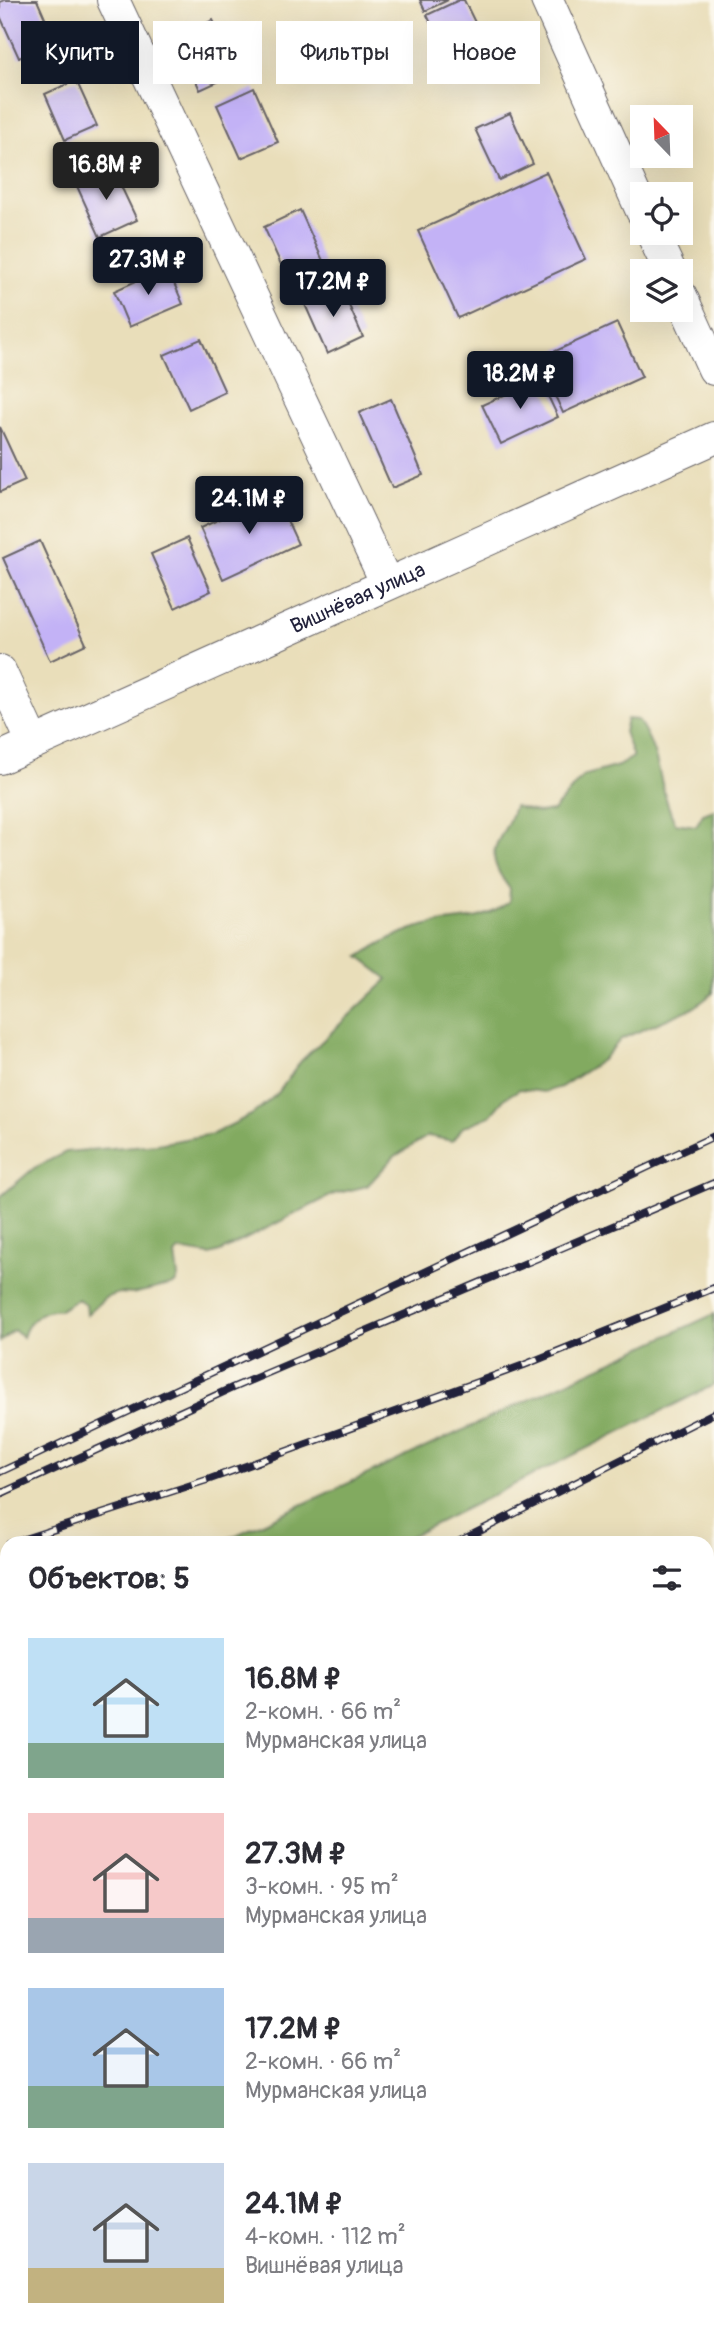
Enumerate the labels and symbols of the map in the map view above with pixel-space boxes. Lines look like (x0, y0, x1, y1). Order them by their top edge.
north arrow (630, 105, 693, 168)
pin: 16.8M ₽ (41, 142, 171, 202)
pin: 27.3M ₽ (83, 238, 213, 297)
pin: 17.2M ₽ (268, 260, 398, 319)
pin: 18.2M ₽ (455, 352, 585, 411)
pin: 24.1M ₽ (184, 476, 314, 536)
street label: Вишнёвая улица (286, 556, 429, 640)

